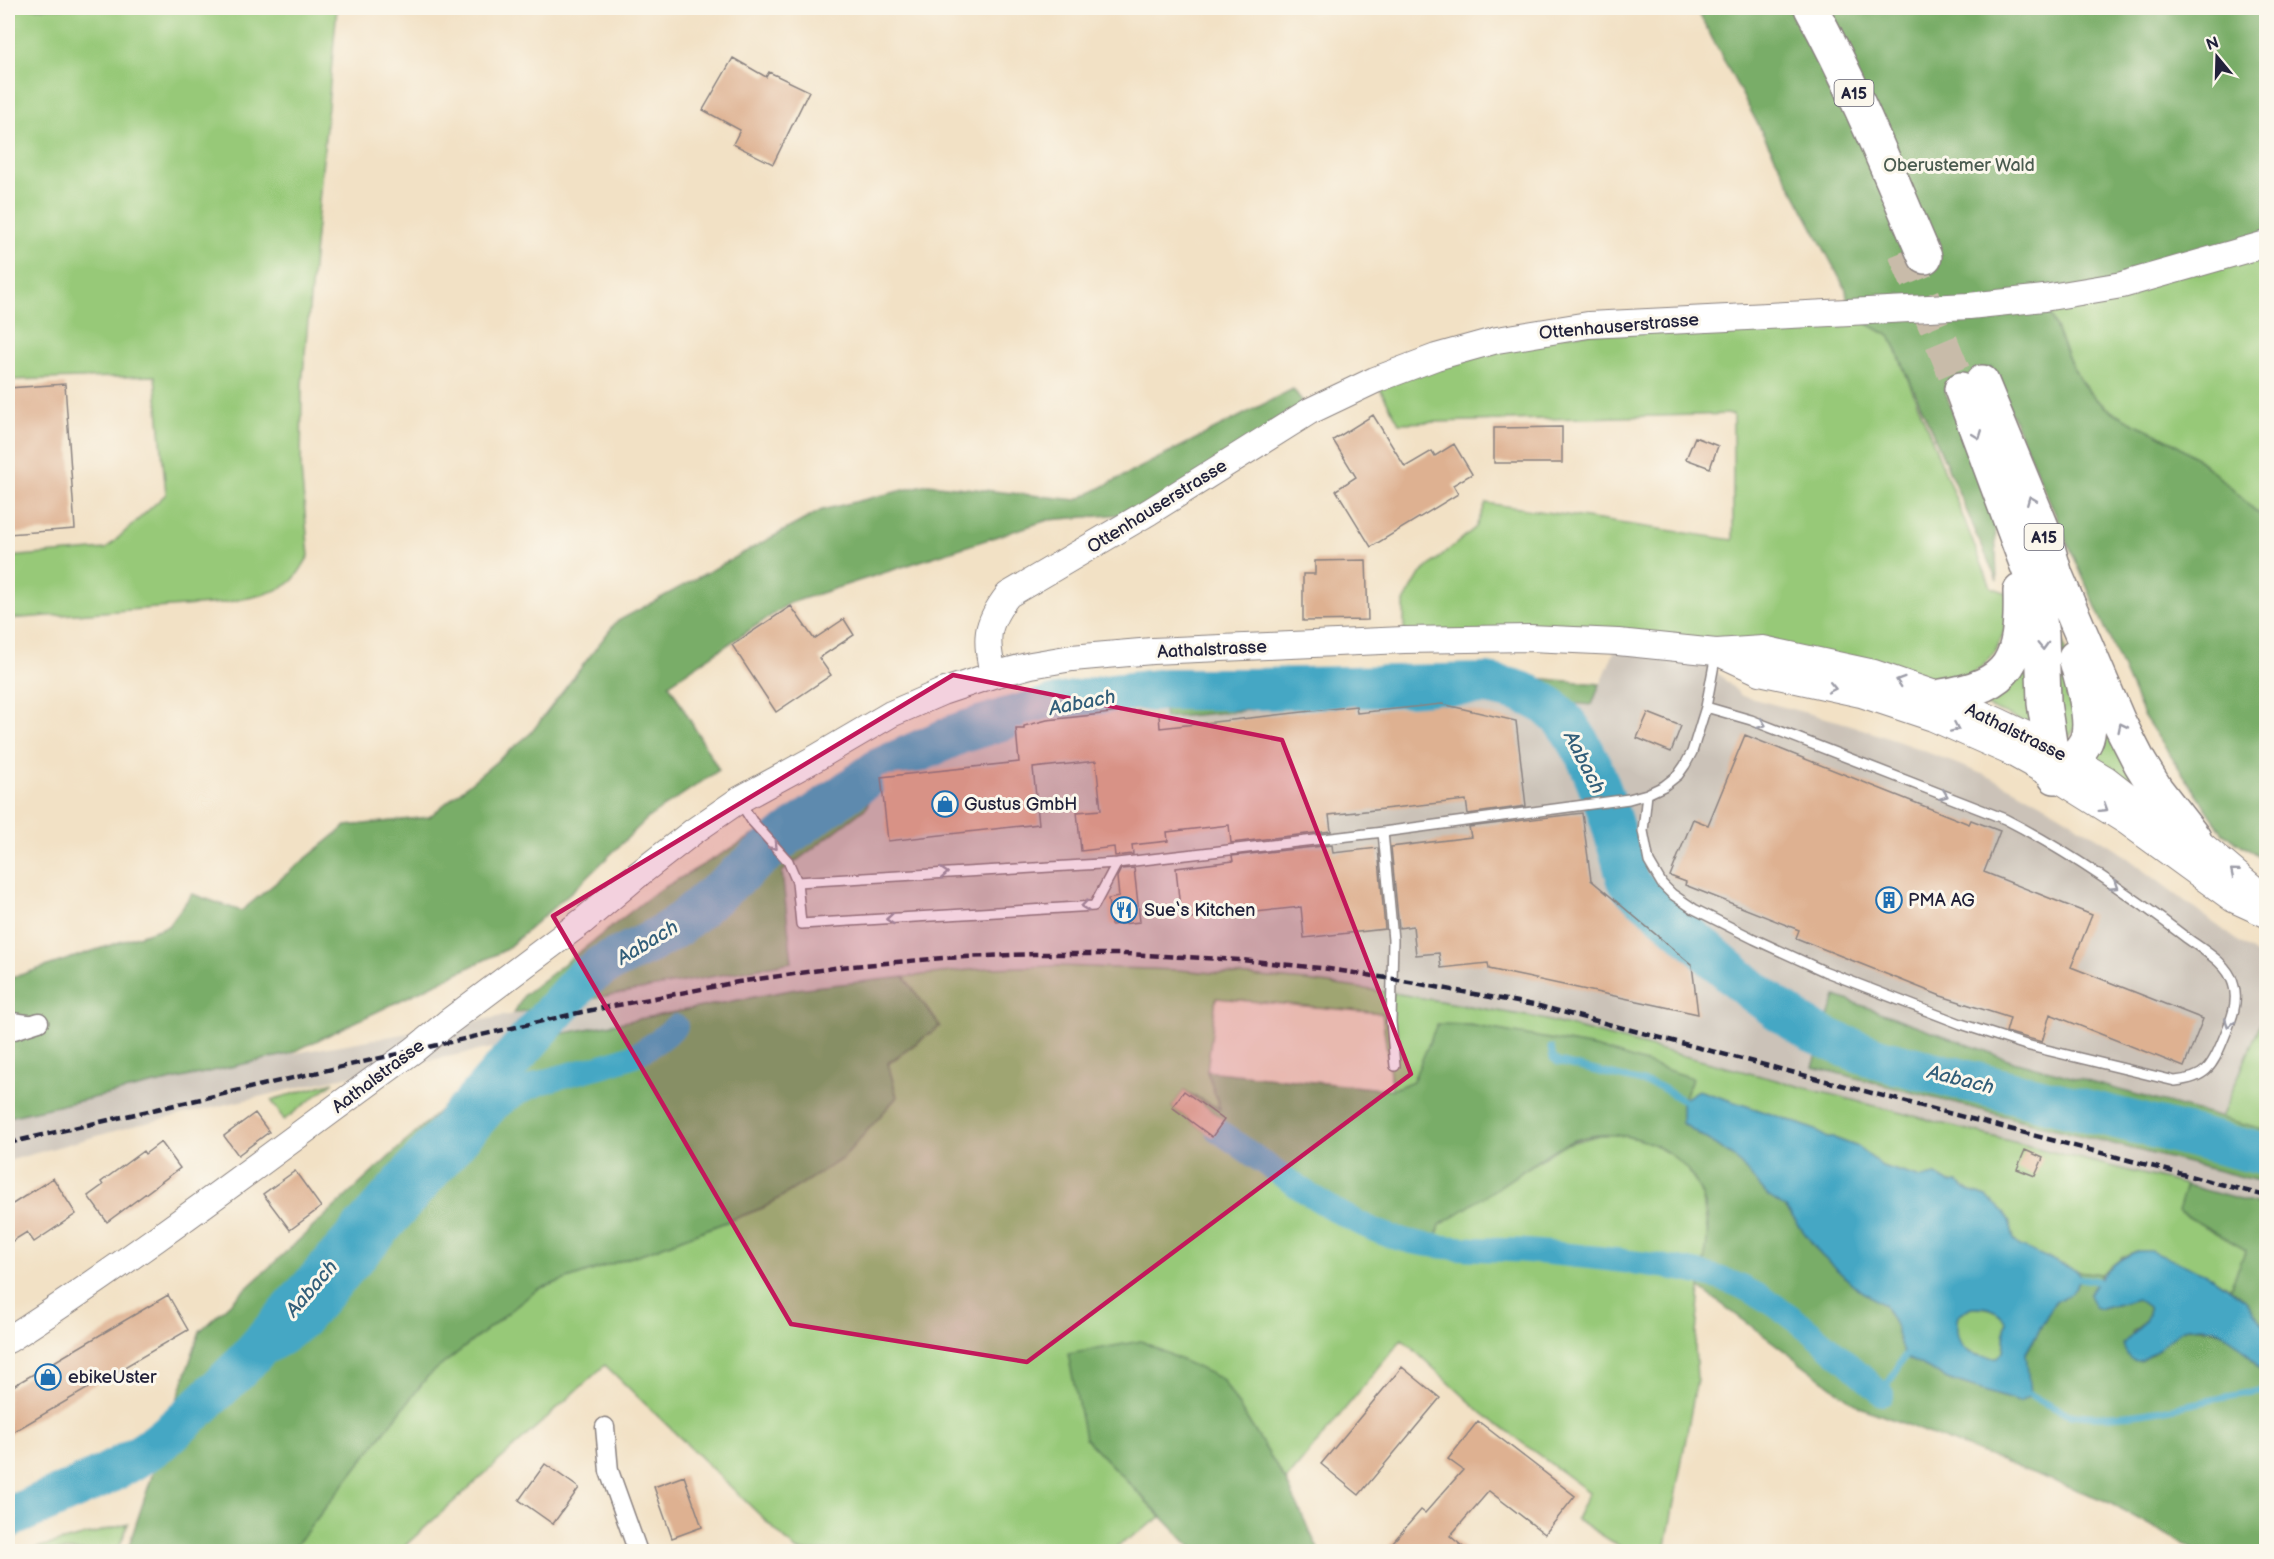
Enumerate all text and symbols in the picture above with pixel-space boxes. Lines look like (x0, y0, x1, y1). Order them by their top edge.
north arrow (2187, 27, 2247, 87)
text: N (2204, 33, 2221, 55)
road number: A15 (1834, 80, 1874, 106)
park label: Oberustemer Wald (1883, 155, 2035, 176)
street label: Ottenhauserstrasse (1538, 309, 1700, 344)
one-way arrow (1971, 428, 1983, 439)
street label: Ottenhauserstrasse (1084, 455, 1231, 558)
one-way arrow (2026, 496, 2038, 507)
road number: A15 (2024, 524, 2064, 550)
street label: Aathalstrasse (1157, 636, 1268, 663)
one-way arrow (2036, 642, 2049, 651)
one-way arrow (1895, 676, 1906, 689)
one-way arrow (1826, 681, 1836, 694)
water label: Aabach (1046, 685, 1118, 721)
street label: Aathalstrasse (1962, 699, 2070, 766)
one-way arrow (1756, 717, 1767, 729)
one-way arrow (1949, 721, 1960, 733)
one-way arrow (2118, 723, 2130, 734)
water label: Aabach (1558, 726, 1610, 798)
one-way arrow (1937, 788, 1948, 800)
shop icon: Gustus GmbH (930, 789, 960, 819)
place label: Gustus GmbH (964, 794, 1078, 815)
one-way arrow (2098, 800, 2108, 812)
one-way arrow (767, 839, 778, 850)
one-way arrow (940, 867, 949, 880)
one-way arrow (2230, 868, 2241, 879)
one-way arrow (2109, 879, 2119, 891)
building icon: PMA AG (1874, 885, 1904, 915)
place label: PMA AG (1908, 890, 1975, 911)
restaurant icon: Sue‘s Kitchen (1109, 895, 1139, 925)
one-way arrow (1080, 899, 1089, 912)
place label: Sue‘s Kitchen (1144, 900, 1255, 921)
one-way arrow (886, 912, 895, 925)
water label: Aabach (612, 915, 683, 971)
one-way arrow (2224, 1017, 2237, 1028)
street label: Aathalstrasse (328, 1035, 429, 1118)
water label: Aabach (1924, 1060, 1996, 1100)
water label: Aabach (280, 1255, 343, 1323)
shop icon: ebikeUster (33, 1362, 63, 1392)
place label: ebikeUster (68, 1367, 157, 1388)

